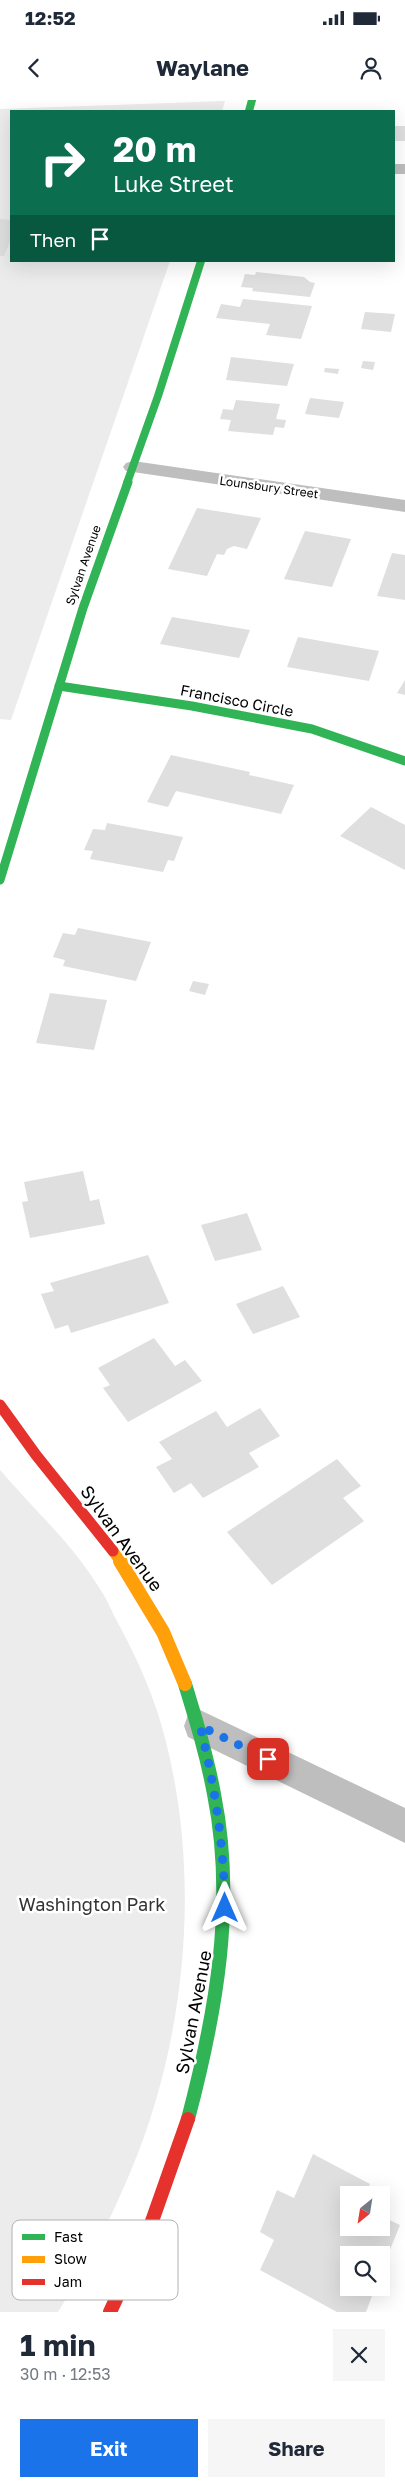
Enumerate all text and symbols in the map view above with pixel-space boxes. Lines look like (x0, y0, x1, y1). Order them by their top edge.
text: 12:52 (25, 6, 76, 29)
icon: back (20, 54, 48, 82)
text: Waylane (156, 54, 249, 81)
icon: person (357, 54, 385, 82)
text: 20 m (113, 128, 196, 170)
icon: right (30, 130, 95, 195)
text: Luke Street (113, 170, 234, 197)
icon: arrive (86, 225, 114, 253)
text: Then (30, 228, 76, 251)
street label: Lounsbury Street (219, 473, 320, 501)
street label: Sylvan Avenue (62, 523, 104, 607)
street label: Francisco Circle (179, 680, 295, 720)
street label: Sylvan Avenue (76, 1481, 168, 1595)
pin (247, 1738, 289, 1780)
icon: arrive (254, 1745, 282, 1773)
position arrow (198, 1881, 250, 1933)
park label: Washington Park (19, 1893, 165, 1915)
street label: Sylvan Avenue (170, 1948, 216, 2076)
north arrow (340, 2186, 390, 2236)
map controls (340, 2186, 390, 2296)
legend (12, 2220, 178, 2300)
text: Fast (54, 2228, 83, 2245)
button: search (340, 2246, 390, 2296)
text: Slow (54, 2250, 87, 2267)
text: Jam (54, 2273, 82, 2290)
text: 1 min (20, 2327, 96, 2363)
button: close (333, 2329, 385, 2381)
text: 30 m · 12:53 (20, 2364, 111, 2384)
button: Exit (20, 2419, 198, 2477)
button: Share (208, 2419, 385, 2477)

